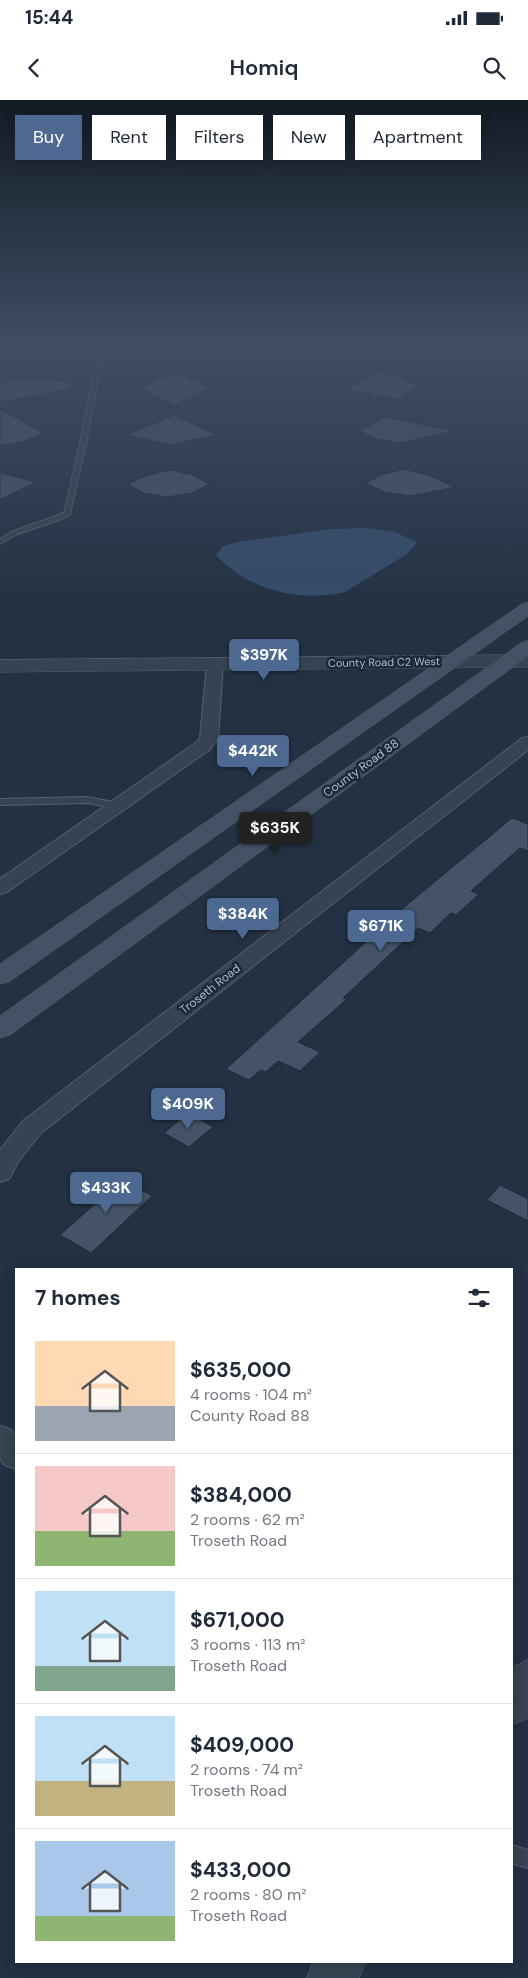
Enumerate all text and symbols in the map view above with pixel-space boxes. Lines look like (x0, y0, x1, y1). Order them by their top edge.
text: 15:44 (25, 5, 73, 30)
text: Homiq (229, 53, 299, 82)
icon: back (20, 54, 48, 82)
icon: search (480, 54, 508, 82)
chip: Buy (15, 115, 82, 160)
chip: Rent (92, 115, 166, 160)
chip: Filters (176, 115, 263, 160)
chip: New (273, 115, 345, 160)
chip: Apartment (355, 115, 481, 160)
pin: $397K (229, 638, 299, 681)
text: $397K (240, 644, 288, 665)
street label: County Road C2 West (328, 654, 440, 670)
pin: $442K (218, 734, 288, 777)
street label: County Road 88 (320, 735, 402, 801)
text: $442K (228, 740, 278, 761)
pin: $635K (240, 812, 310, 854)
text: $635K (250, 817, 300, 838)
pin: $384K (208, 898, 278, 940)
text: $384K (218, 903, 268, 924)
pin: $671K (346, 910, 416, 952)
text: $671K (359, 915, 403, 936)
street label: Troseth Road (176, 960, 244, 1018)
pin: $409K (153, 1088, 223, 1130)
text: $409K (162, 1093, 214, 1114)
pin: $433K (71, 1172, 141, 1214)
text: $433K (81, 1177, 131, 1198)
text: 7 homes (35, 1284, 121, 1312)
icon: filters (465, 1284, 493, 1312)
text: $635,000 (190, 1356, 291, 1384)
icon: home (75, 1361, 135, 1421)
text: 4 rooms · 104 m² (190, 1384, 312, 1405)
text: County Road 88 (190, 1405, 310, 1426)
text: $384,000 (190, 1481, 292, 1509)
icon: home (75, 1486, 135, 1546)
text: 2 rooms · 62 m² (190, 1509, 305, 1530)
text: Troseth Road (190, 1530, 287, 1551)
text: $671,000 (190, 1606, 285, 1634)
icon: home (75, 1611, 135, 1671)
text: 3 rooms · 113 m² (190, 1634, 306, 1655)
text: Troseth Road (190, 1655, 287, 1676)
text: $409,000 (190, 1731, 294, 1759)
icon: home (75, 1736, 135, 1796)
text: 2 rooms · 74 m² (190, 1759, 303, 1780)
text: Troseth Road (190, 1780, 287, 1801)
text: $433,000 (190, 1856, 291, 1884)
icon: home (75, 1861, 135, 1921)
text: 2 rooms · 80 m² (190, 1884, 307, 1905)
text: Troseth Road (190, 1905, 287, 1926)

